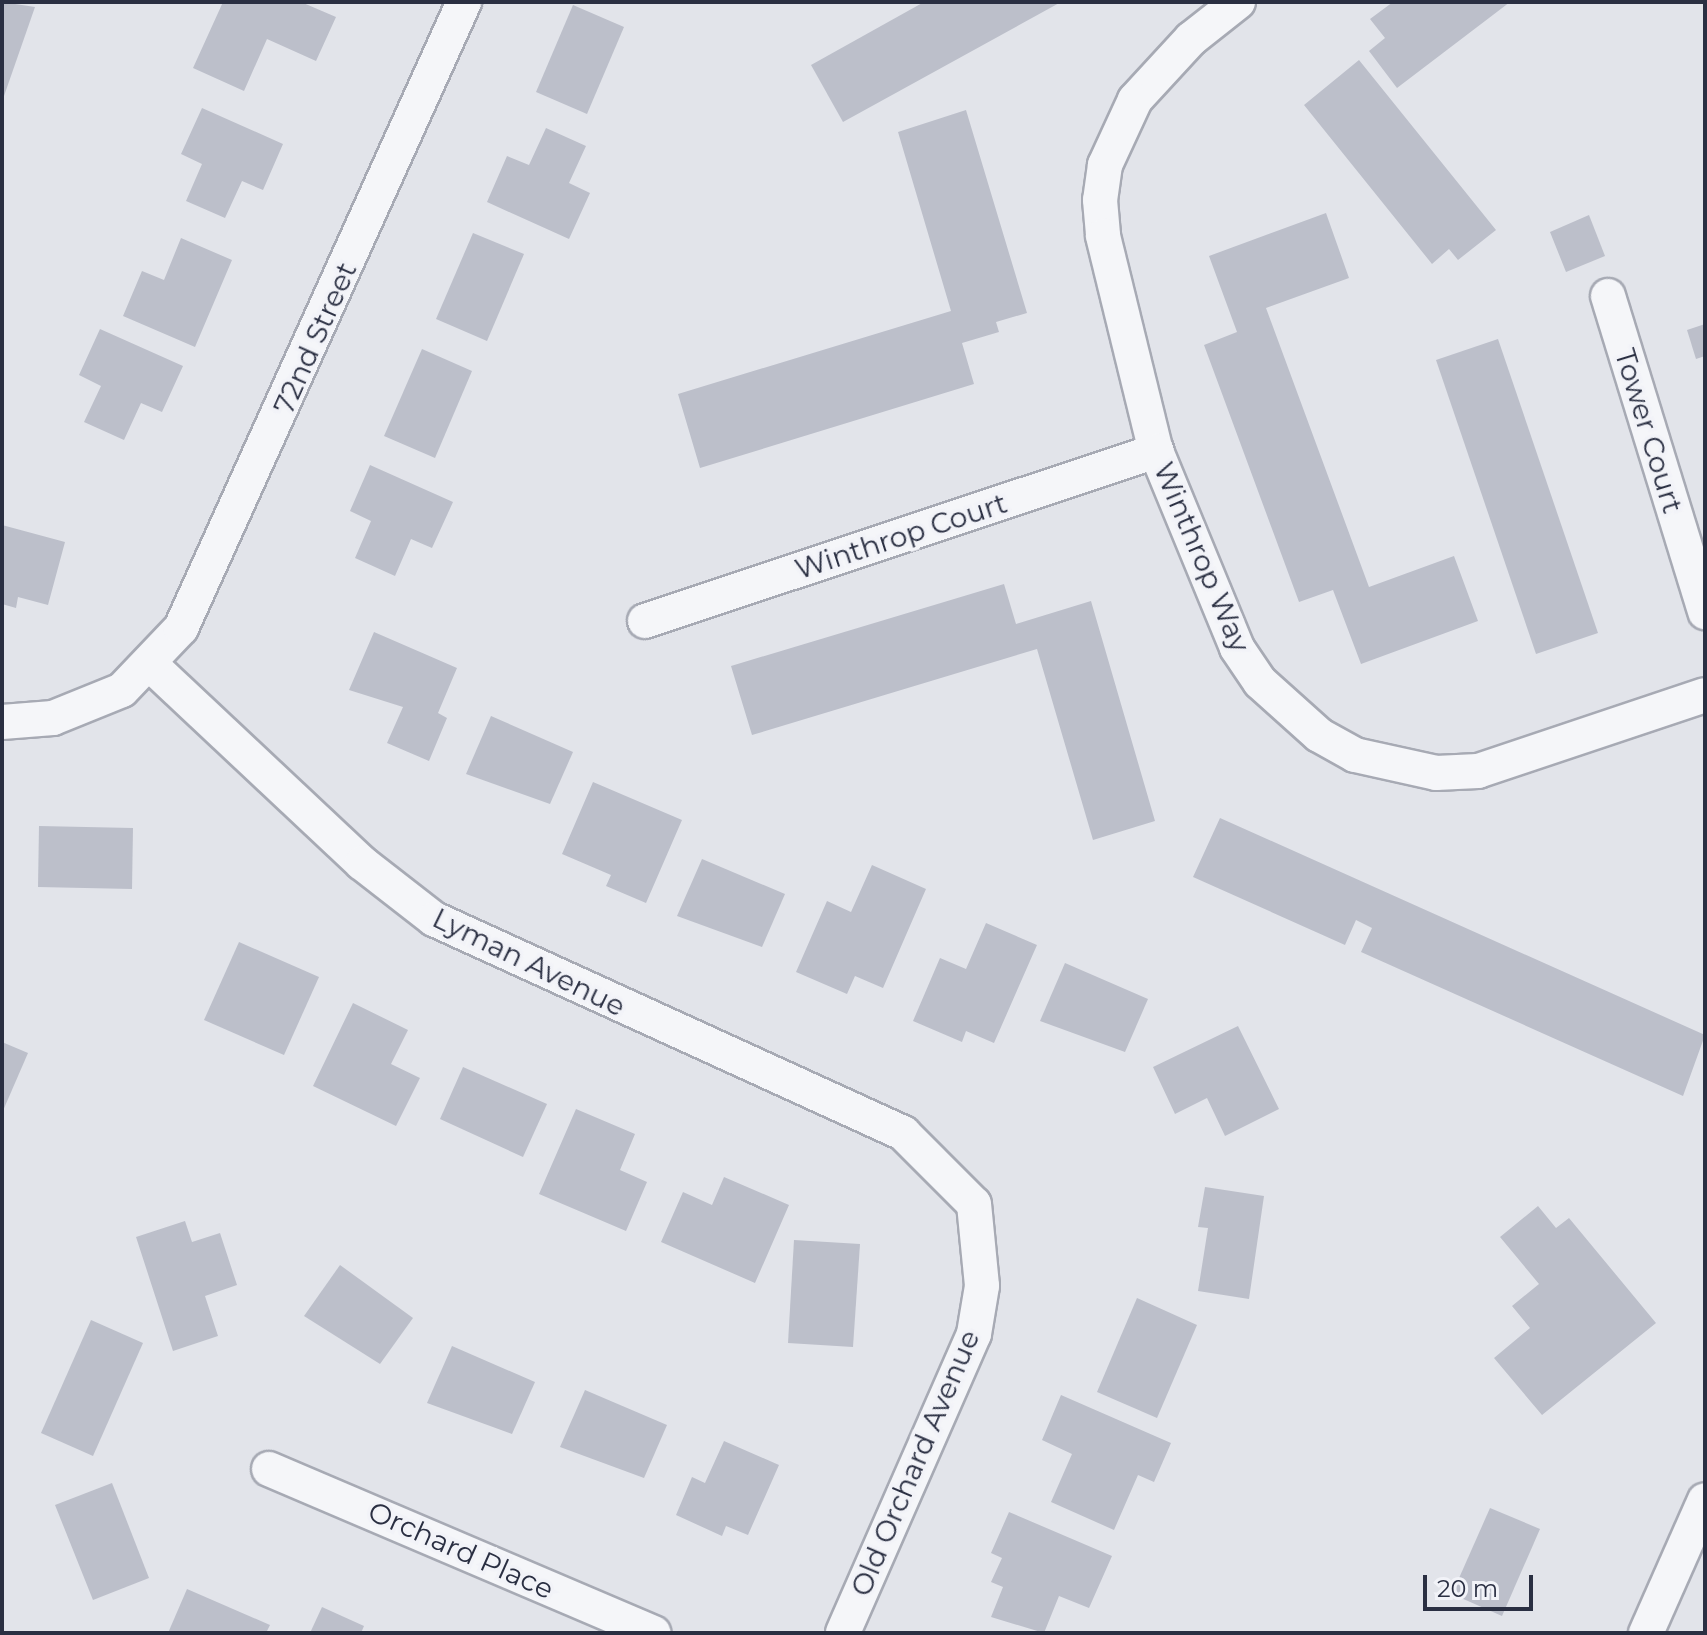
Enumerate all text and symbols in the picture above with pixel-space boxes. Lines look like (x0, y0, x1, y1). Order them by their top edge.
street label: 72nd Street (267, 257, 363, 419)
street label: Tower Court (1608, 345, 1690, 517)
street label: Winthrop Way (1147, 457, 1257, 657)
street label: Winthrop Court (791, 486, 1011, 586)
street label: Lyman Avenue (427, 901, 631, 1023)
street label: Old Orchard Avenue (844, 1325, 986, 1601)
street label: Orchard Place (363, 1494, 559, 1606)
scale bar (1427, 1559, 1537, 1609)
text: 20 m (1437, 1574, 1498, 1603)

